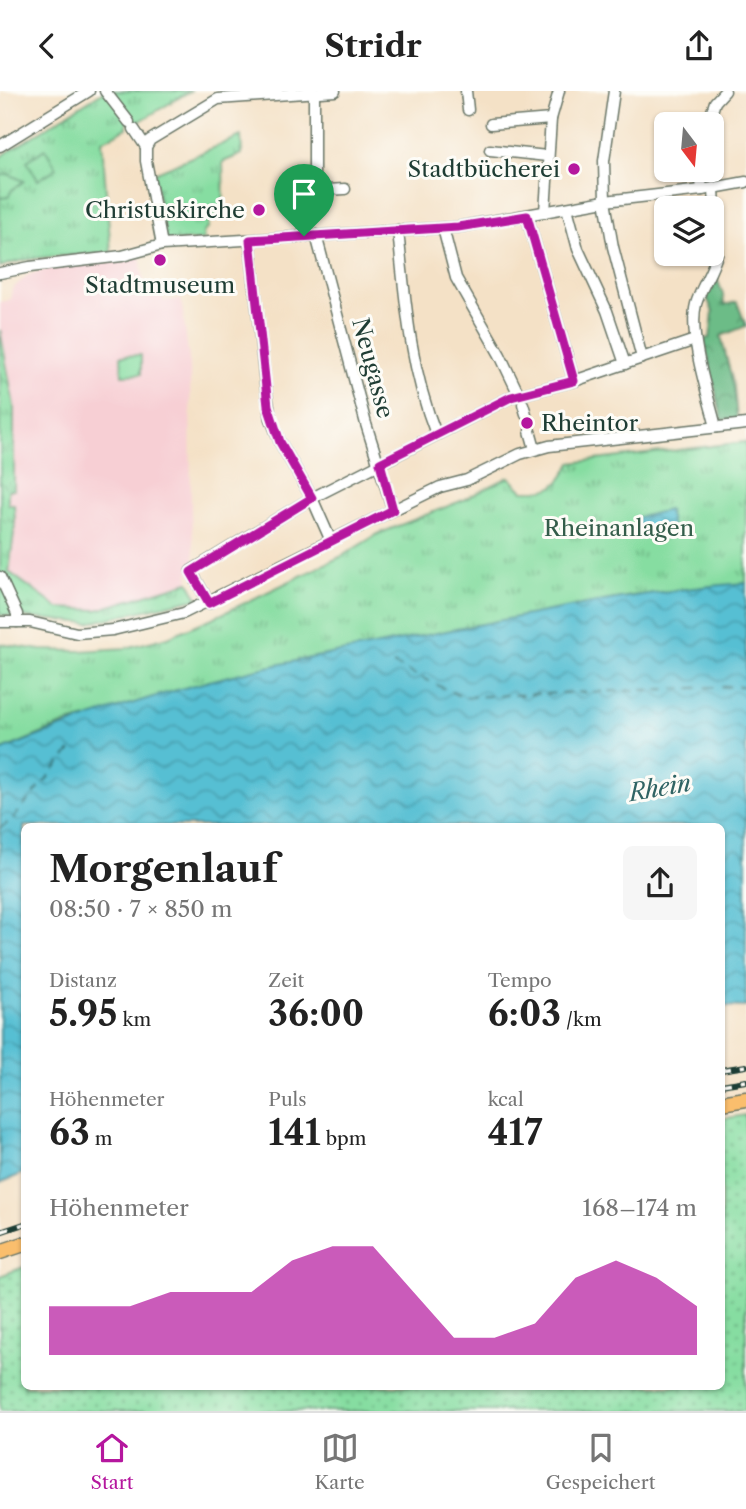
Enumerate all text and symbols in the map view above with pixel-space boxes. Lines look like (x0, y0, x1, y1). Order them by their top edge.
text: Stridr (324, 26, 422, 65)
icon: back (28, 27, 66, 65)
icon: share (680, 27, 718, 65)
north arrow (654, 112, 724, 182)
map controls (654, 112, 724, 266)
place label: Stadtbücherei (408, 155, 560, 183)
marker: Stadtbücherei (566, 161, 582, 177)
pin (274, 164, 334, 236)
icon: arrive (285, 175, 323, 213)
place label: Christuskirche (85, 196, 245, 224)
button: layers (654, 196, 724, 266)
marker: Christuskirche (251, 202, 267, 218)
marker: Stadtmuseum (152, 252, 168, 268)
place label: Stadtmuseum (85, 271, 235, 299)
street label: Neugasse (346, 315, 400, 421)
place label: Rheintor (541, 409, 639, 437)
marker: Rheintor (519, 415, 535, 431)
park label: Rheinanlagen (544, 514, 694, 542)
water label: Rhein (624, 768, 693, 808)
text: Morgenlauf (49, 845, 278, 892)
button: share (623, 846, 697, 920)
text: 08:50 · 7 × 850 m (49, 895, 232, 923)
text: Distanz (49, 969, 117, 992)
text: Zeit (268, 969, 304, 992)
text: Tempo (488, 969, 552, 992)
text: 5.95 (49, 992, 117, 1035)
text: 36:00 (268, 992, 364, 1035)
text: 6:03 (488, 992, 561, 1035)
text: km (117, 1008, 151, 1031)
text: /km (561, 1008, 602, 1031)
text: Höhenmeter (49, 1088, 165, 1111)
text: Puls (268, 1088, 307, 1111)
text: kcal (488, 1088, 524, 1111)
text: 63 (49, 1111, 90, 1154)
text: 141 (268, 1111, 321, 1154)
text: 417 (488, 1111, 542, 1154)
text: m (90, 1127, 112, 1150)
text: bpm (321, 1127, 367, 1150)
text: Höhenmeter (49, 1194, 189, 1222)
text: 168–174 m (582, 1194, 697, 1222)
tab: Start (91, 1429, 133, 1494)
tab: Karte (315, 1429, 365, 1494)
tab: Gespeichert (546, 1429, 655, 1494)

